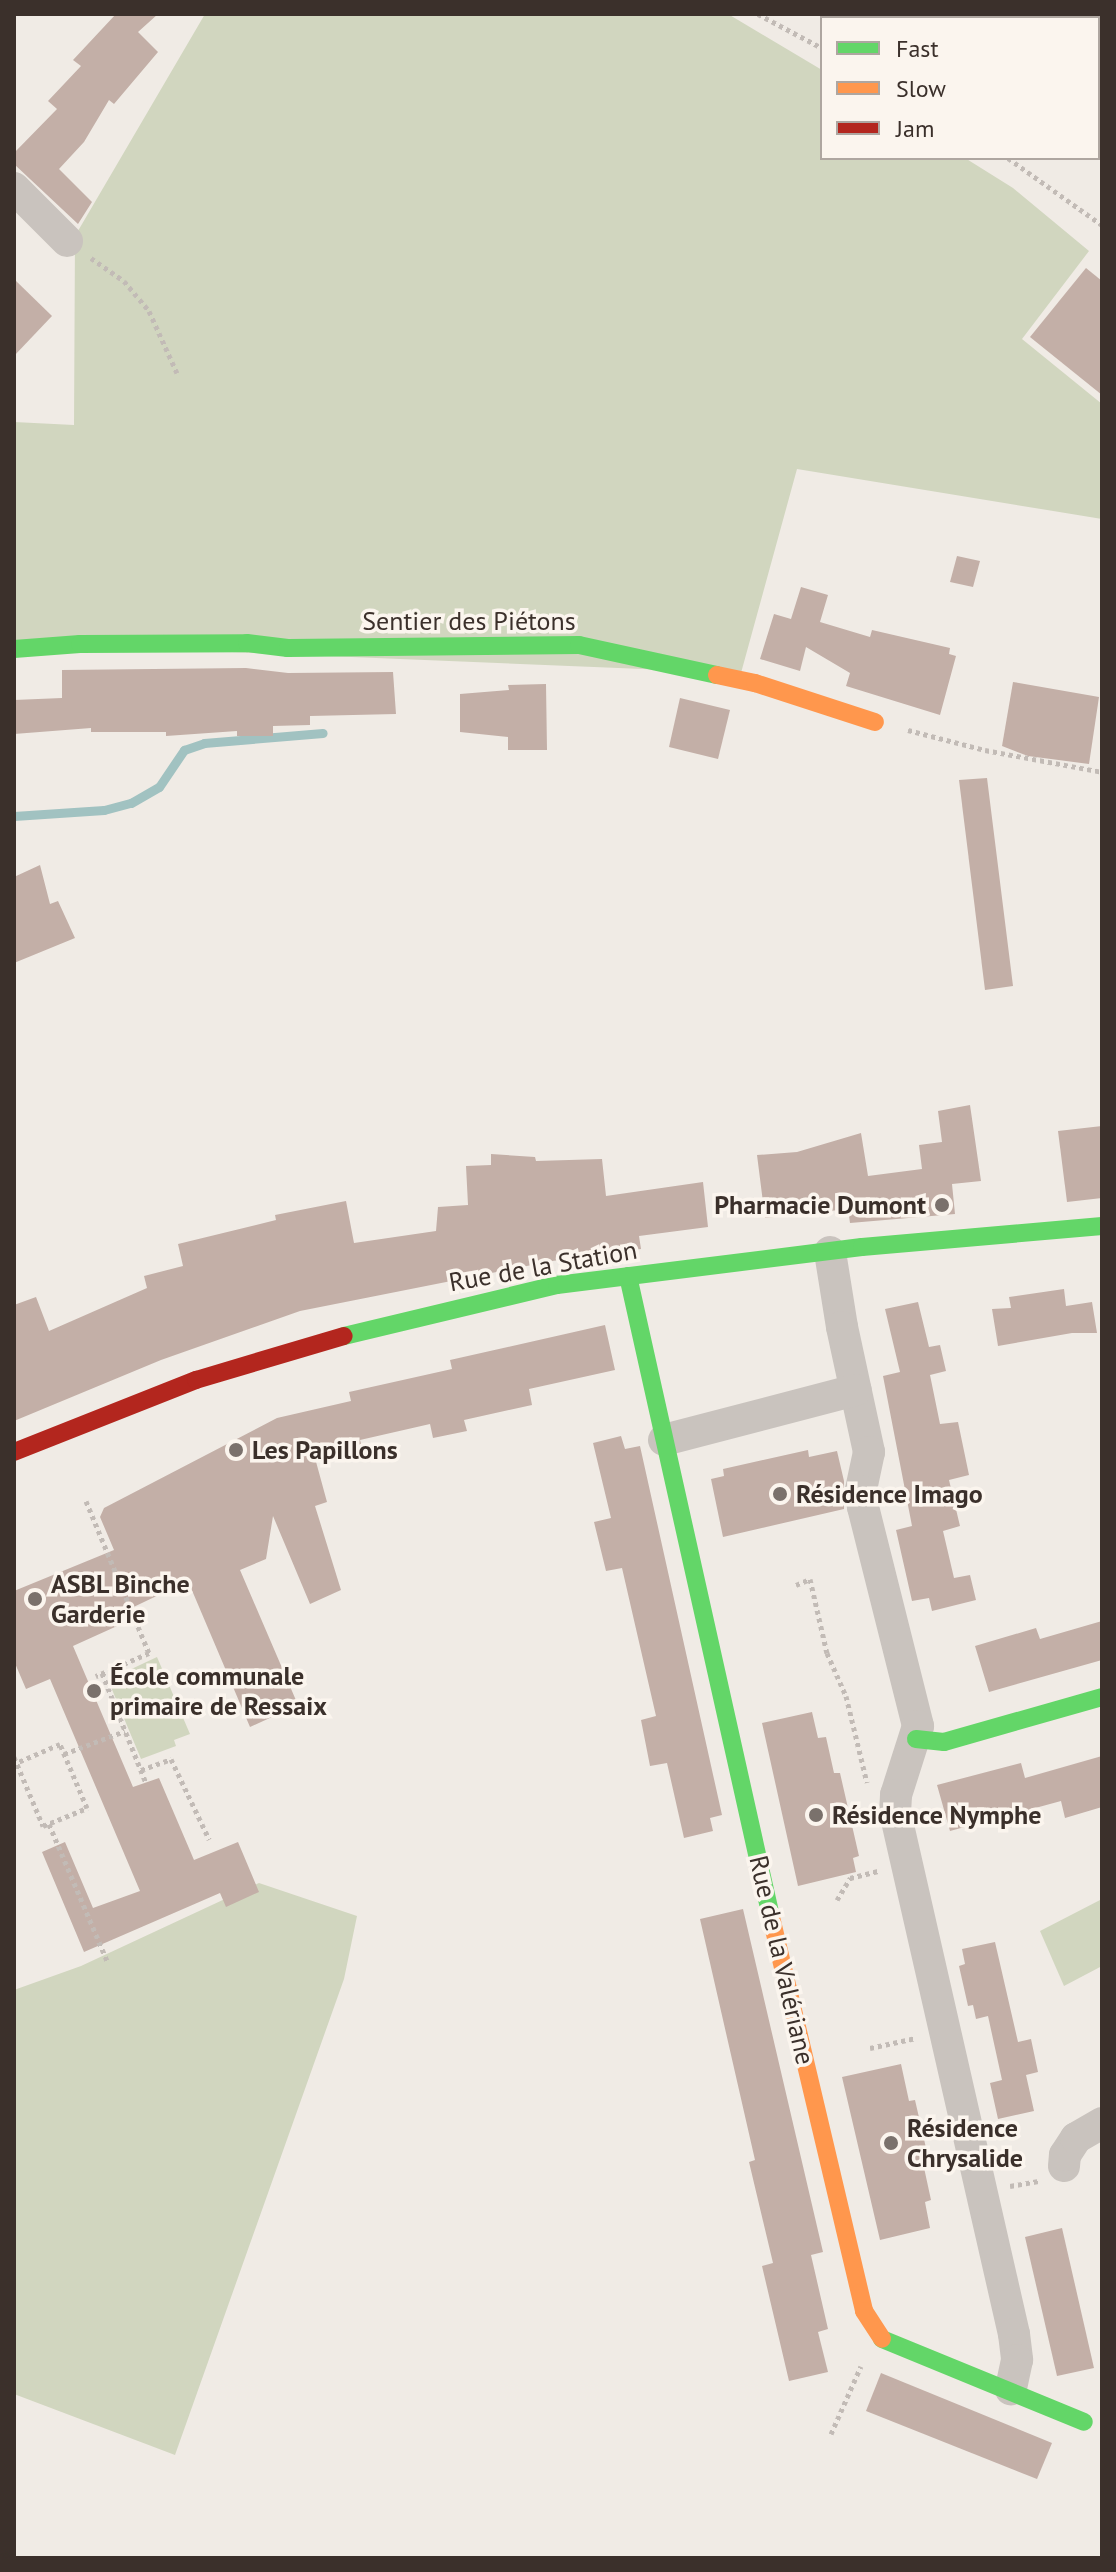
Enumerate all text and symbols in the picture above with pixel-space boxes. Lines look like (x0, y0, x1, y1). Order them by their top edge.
legend (820, 16, 1100, 160)
text: Fast (896, 33, 939, 64)
text: Slow (896, 73, 946, 104)
text: Jam (896, 113, 934, 144)
street label: Sentier des Piétons (362, 605, 576, 637)
place label: Pharmacie Dumont (714, 1189, 926, 1221)
marker: Pharmacie Dumont (933, 1196, 951, 1214)
street label: Rue de la Station (447, 1234, 639, 1298)
place label: Les Papillons (252, 1434, 398, 1466)
marker: Les Papillons (227, 1441, 245, 1459)
place label: Résidence Imago (796, 1478, 983, 1510)
marker: Résidence Imago (771, 1485, 789, 1503)
place label: ASBL Binche Garderie (51, 1568, 191, 1630)
marker: ASBL Binche Garderie (26, 1590, 44, 1608)
place label: École communale primaire de Ressaix (110, 1660, 327, 1722)
marker: École communale primaire de Ressaix (85, 1682, 103, 1700)
place label: Résidence Nymphe (832, 1799, 1041, 1831)
marker: Résidence Nymphe (807, 1806, 825, 1824)
street label: Rue de la Valériane (743, 1852, 821, 2068)
place label: Résidence Chrysalide (907, 2112, 1023, 2174)
marker: Résidence Chrysalide (882, 2134, 900, 2152)

